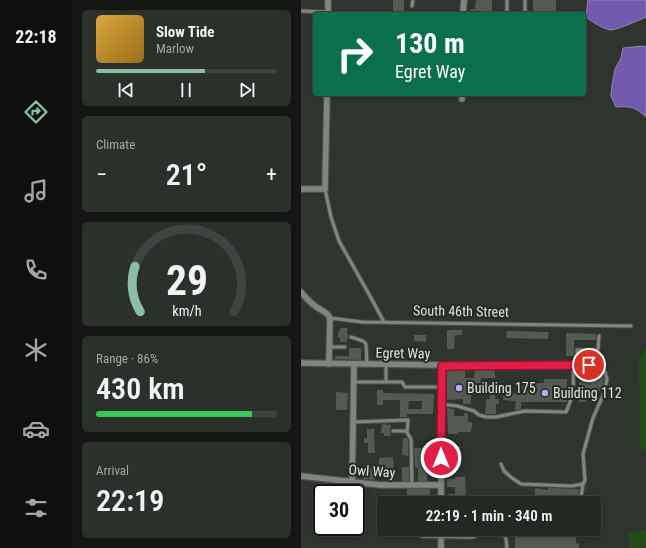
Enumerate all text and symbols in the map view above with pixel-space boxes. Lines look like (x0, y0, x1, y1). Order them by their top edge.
text: Slow Tide (156, 23, 214, 41)
text: 22:18 (15, 26, 57, 47)
text: 130 m (395, 27, 465, 60)
icon: right (329, 28, 381, 80)
text: Marlow (156, 41, 194, 56)
text: Egret Way (395, 61, 465, 82)
icon: previous (115, 79, 137, 101)
icon: pause (175, 79, 197, 101)
icon: next (236, 79, 258, 101)
icon: directions (22, 98, 50, 126)
text: Climate (96, 137, 135, 152)
text: 21° (166, 157, 207, 192)
text: − (96, 162, 107, 187)
text: + (266, 162, 277, 187)
icon: music (22, 177, 50, 205)
icon: phone (22, 256, 50, 284)
text: 29 (165, 256, 208, 305)
street label: South 46th Street (413, 302, 509, 320)
text: km/h (172, 303, 201, 319)
icon: climate (22, 336, 50, 364)
street label: Egret Way (376, 345, 431, 361)
pin (572, 348, 606, 382)
text: Range · 86% (96, 351, 158, 366)
icon: arrive (578, 354, 600, 376)
text: 430 km (96, 371, 185, 406)
place label: Building 175 (467, 380, 536, 396)
marker: Building 175 (454, 383, 464, 393)
place label: Building 112 (553, 385, 622, 401)
marker: Building 112 (540, 388, 550, 398)
icon: car (22, 415, 50, 443)
position arrow (420, 437, 462, 479)
street label: Owl Way (348, 461, 396, 481)
text: Arrival (96, 463, 129, 478)
text: 22:19 (96, 483, 164, 518)
speed limit sign: 30 (313, 484, 365, 536)
icon: filters (22, 494, 50, 522)
text: 22:19 · 1 min · 340 m (426, 507, 552, 525)

